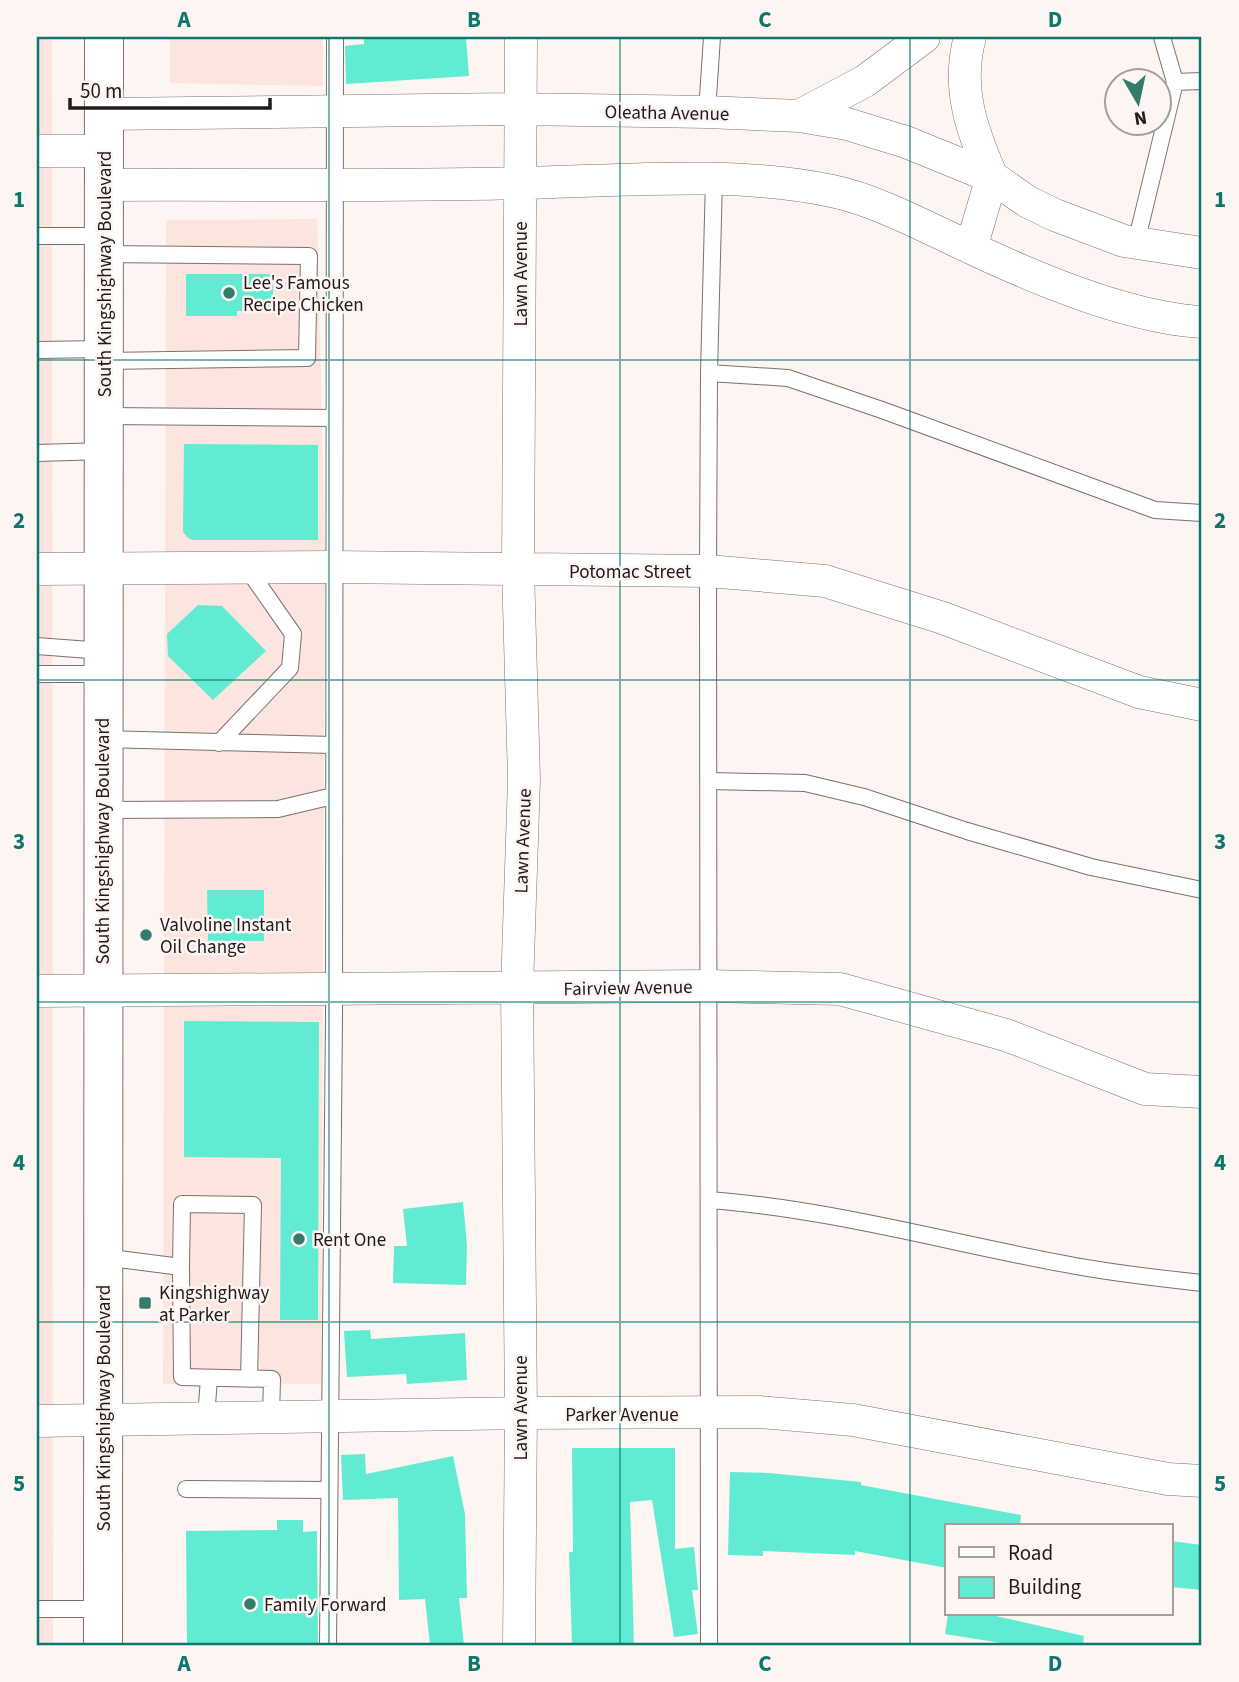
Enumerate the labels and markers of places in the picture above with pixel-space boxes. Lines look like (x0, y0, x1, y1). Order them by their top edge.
place label: Lee's Famous Recipe Chicken (243, 270, 364, 319)
marker: Lee's Famous Recipe Chicken (221, 285, 237, 301)
place label: Valvoline Instant Oil Change (160, 912, 292, 961)
marker: Valvoline Instant Oil Change (138, 927, 154, 943)
place label: Rent One (313, 1227, 386, 1254)
marker: Rent One (291, 1231, 307, 1247)
place label: Kingshighway at Parker (159, 1280, 270, 1329)
marker: Kingshighway at Parker (137, 1295, 153, 1311)
place label: Family Forward (264, 1592, 387, 1619)
marker: Family Forward (242, 1596, 258, 1612)

